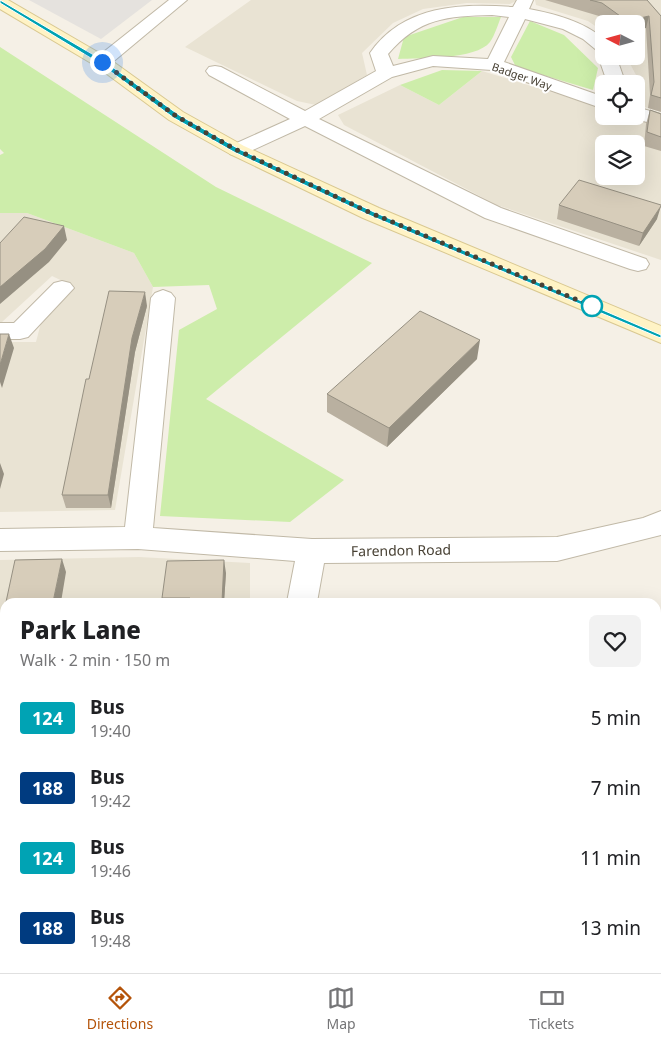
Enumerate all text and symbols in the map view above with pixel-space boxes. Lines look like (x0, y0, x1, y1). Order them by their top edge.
north arrow (595, 15, 645, 65)
map controls (595, 15, 645, 185)
your location (90, 50, 115, 75)
street label: Badger Way (490, 59, 554, 93)
button: locate (595, 75, 645, 125)
button: layers (595, 135, 645, 185)
unlabelled marker (581, 295, 603, 317)
street label: Farendon Road (351, 540, 451, 560)
text: Park Lane (20, 613, 141, 646)
button: heart (589, 615, 641, 667)
text: Walk · 2 min · 150 m (20, 649, 170, 671)
text: Bus (90, 694, 125, 720)
text: 5 min (591, 705, 641, 731)
text: 124 (32, 706, 63, 730)
text: 19:40 (90, 720, 131, 742)
text: Bus (90, 764, 125, 790)
text: 7 min (591, 775, 641, 801)
text: 188 (32, 776, 63, 800)
text: 19:42 (90, 790, 131, 812)
text: Bus (90, 834, 125, 860)
text: 11 min (580, 845, 641, 871)
text: 124 (32, 846, 63, 870)
text: 19:46 (90, 860, 131, 882)
text: Bus (90, 904, 125, 930)
text: 13 min (580, 915, 641, 941)
text: 188 (32, 916, 63, 940)
text: 19:48 (90, 930, 131, 952)
tab: Directions (87, 984, 153, 1033)
tab: Map (327, 984, 356, 1033)
tab: Tickets (529, 984, 574, 1033)

